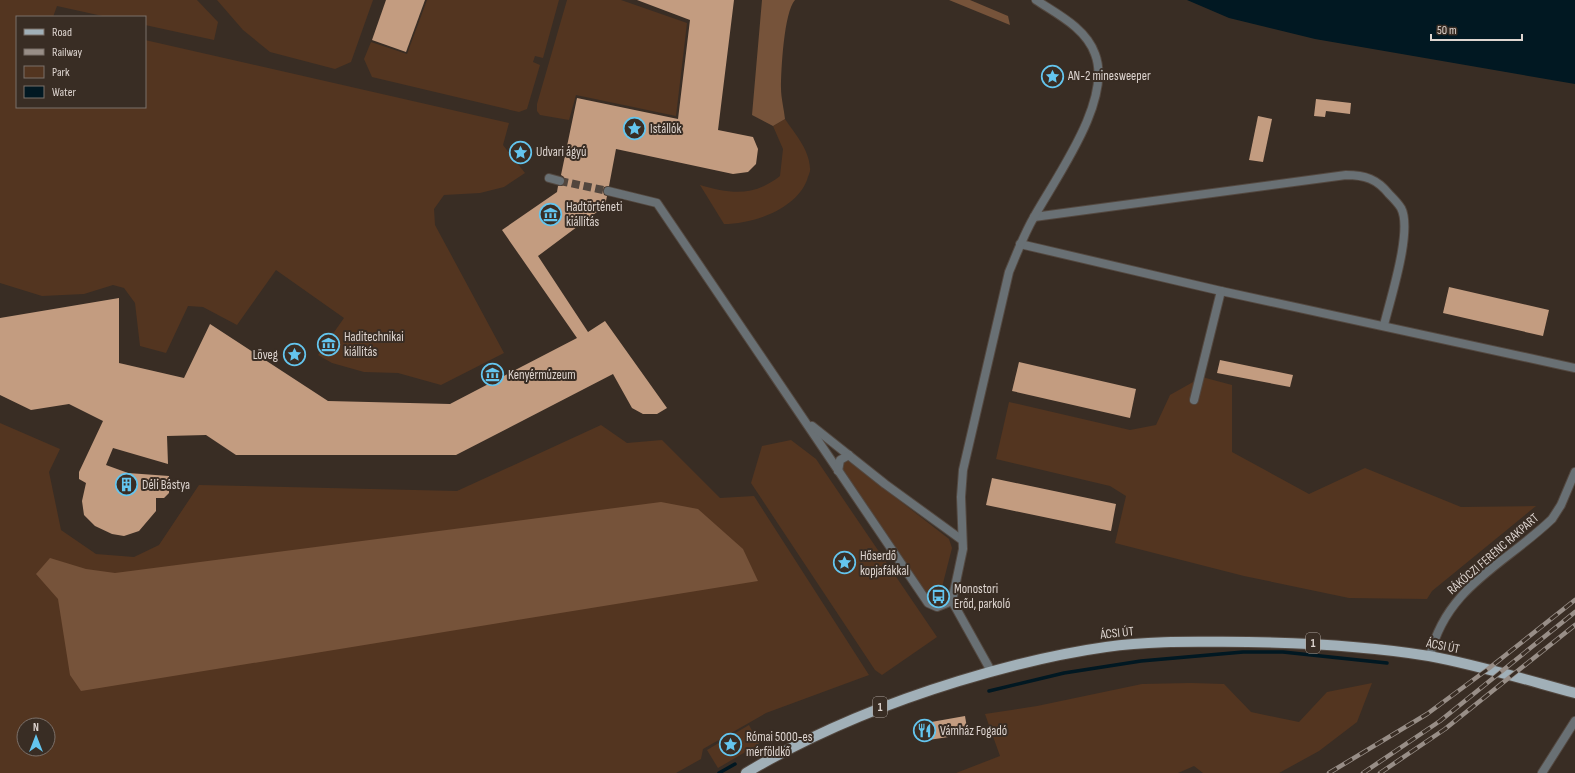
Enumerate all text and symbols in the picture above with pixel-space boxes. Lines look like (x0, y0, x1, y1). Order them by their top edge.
legend (16, 16, 146, 108)
scale bar (1431, 16, 1522, 42)
text: 50 m (1437, 23, 1457, 38)
text: Road (52, 25, 72, 40)
text: Railway (52, 45, 83, 60)
place icon: AN-2 minesweeper (1040, 63, 1066, 89)
text: Park (52, 65, 70, 80)
place label: AN-2 minesweeper (1067, 68, 1151, 84)
text: Water (52, 85, 76, 100)
place icon: Istállók (621, 116, 647, 142)
place label: Istállók (650, 121, 681, 137)
place icon: Udvari ágyú (508, 139, 534, 165)
place label: Udvari ágyú (536, 144, 586, 160)
place label: Hadtörténeti kiállítás (566, 199, 622, 230)
museum icon: Hadtörténeti kiállítás (537, 201, 563, 227)
place label: Haditechnikai kiállítás (344, 329, 404, 360)
museum icon: Haditechnikai kiállítás (315, 331, 341, 357)
place icon: Löveg (281, 342, 307, 368)
place label: Löveg (253, 347, 278, 363)
museum icon: Kenyérmúzeum (480, 362, 506, 388)
place label: Kenyérmúzeum (508, 367, 576, 383)
building icon: Déli Bástya (114, 472, 140, 498)
place label: Déli Bástya (142, 477, 190, 493)
street label: RÁKÓCZI FERENC RAKPART (1444, 510, 1542, 598)
place label: Hőserdő kopjafákkal (860, 548, 909, 579)
place icon: Hőserdő kopjafákkal (831, 550, 857, 576)
place label: Monostori Erőd, parkoló (954, 581, 1010, 612)
bus stop icon: Monostori Erőd, parkoló (926, 583, 952, 609)
street label: ÁCSI ÚT (1098, 623, 1135, 643)
road number: 1 (1306, 633, 1320, 653)
street label: ÁCSI ÚT (1424, 635, 1461, 657)
road number: 1 (873, 697, 887, 717)
north arrow (16, 717, 56, 757)
restaurant icon: Vámház Fogadó (912, 718, 938, 744)
text: N (33, 721, 39, 734)
place label: Vámház Fogadó (940, 723, 1007, 739)
place label: Római 5000-es mérföldkő (746, 729, 813, 760)
place icon: Római 5000-es mérföldkő (718, 731, 744, 757)

